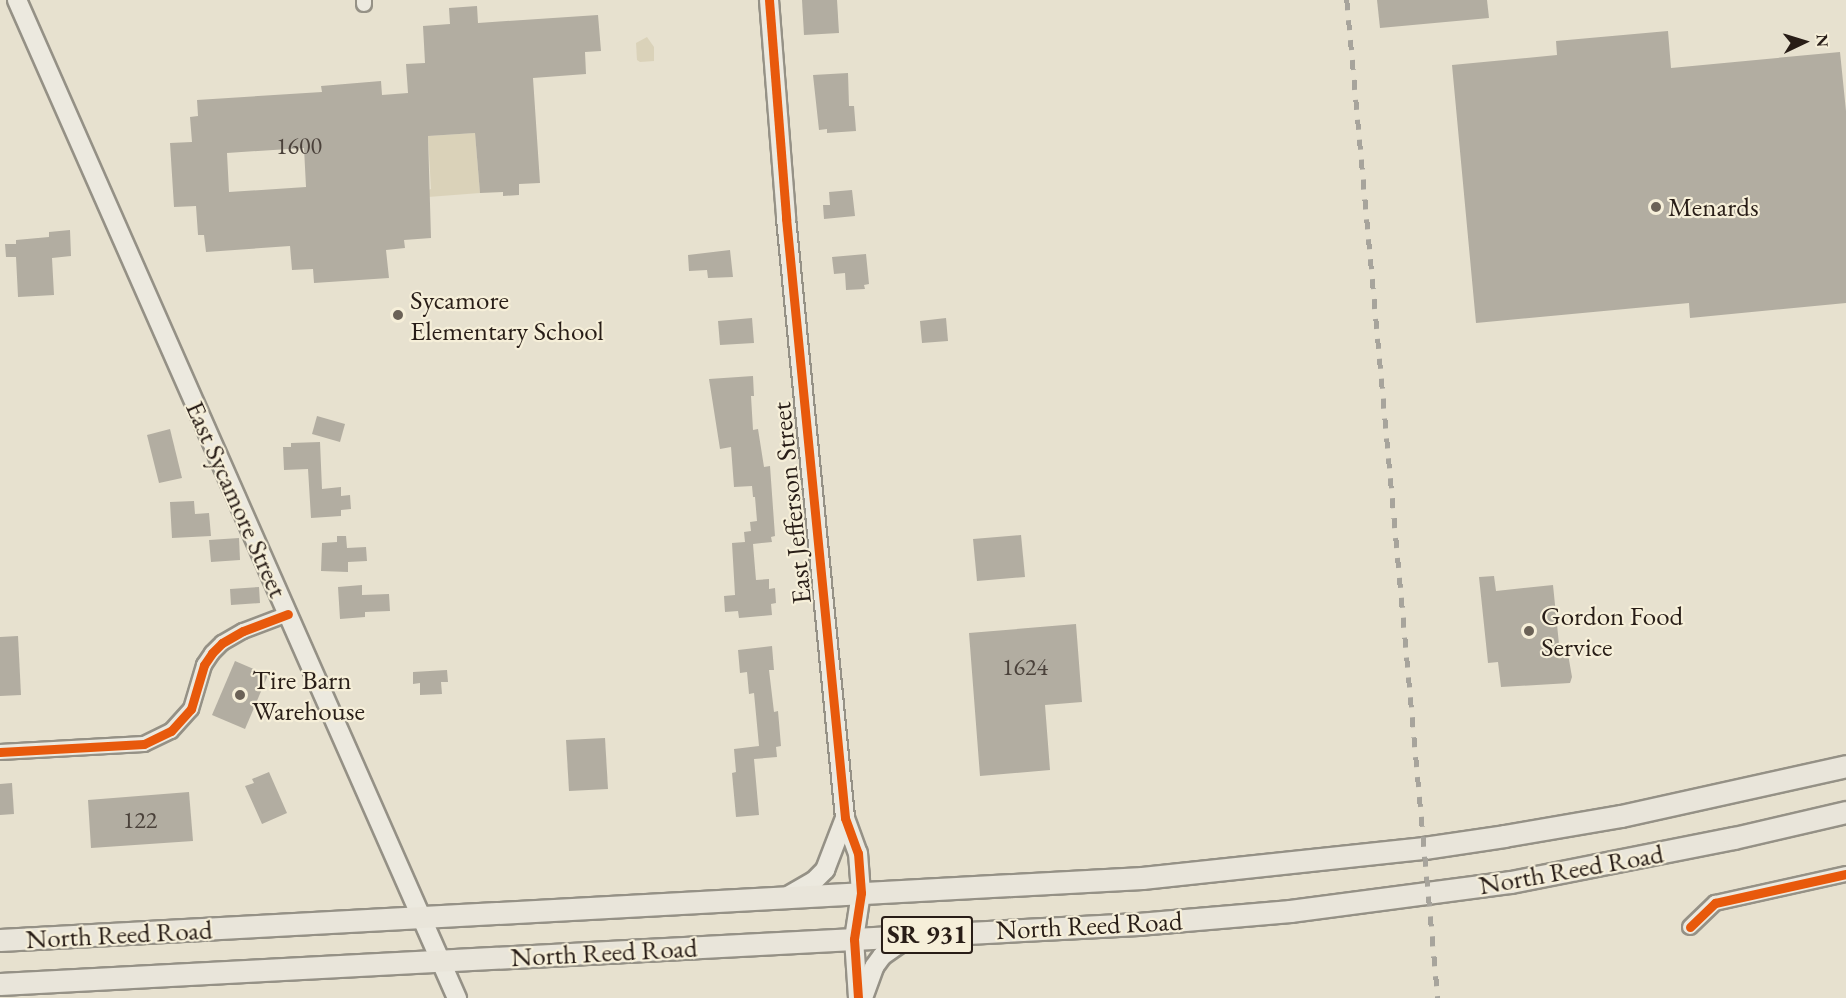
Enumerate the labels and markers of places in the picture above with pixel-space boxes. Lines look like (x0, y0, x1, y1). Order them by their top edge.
place label: Menards (1668, 191, 1759, 223)
marker: Menards (1649, 200, 1663, 214)
place label: Sycamore Elementary School (410, 283, 604, 346)
marker: Sycamore Elementary School (391, 308, 405, 322)
place label: Gordon Food Service (1541, 599, 1683, 662)
marker: Gordon Food Service (1522, 624, 1536, 638)
place label: Tire Barn Warehouse (252, 663, 365, 726)
marker: Tire Barn Warehouse (233, 688, 247, 702)

